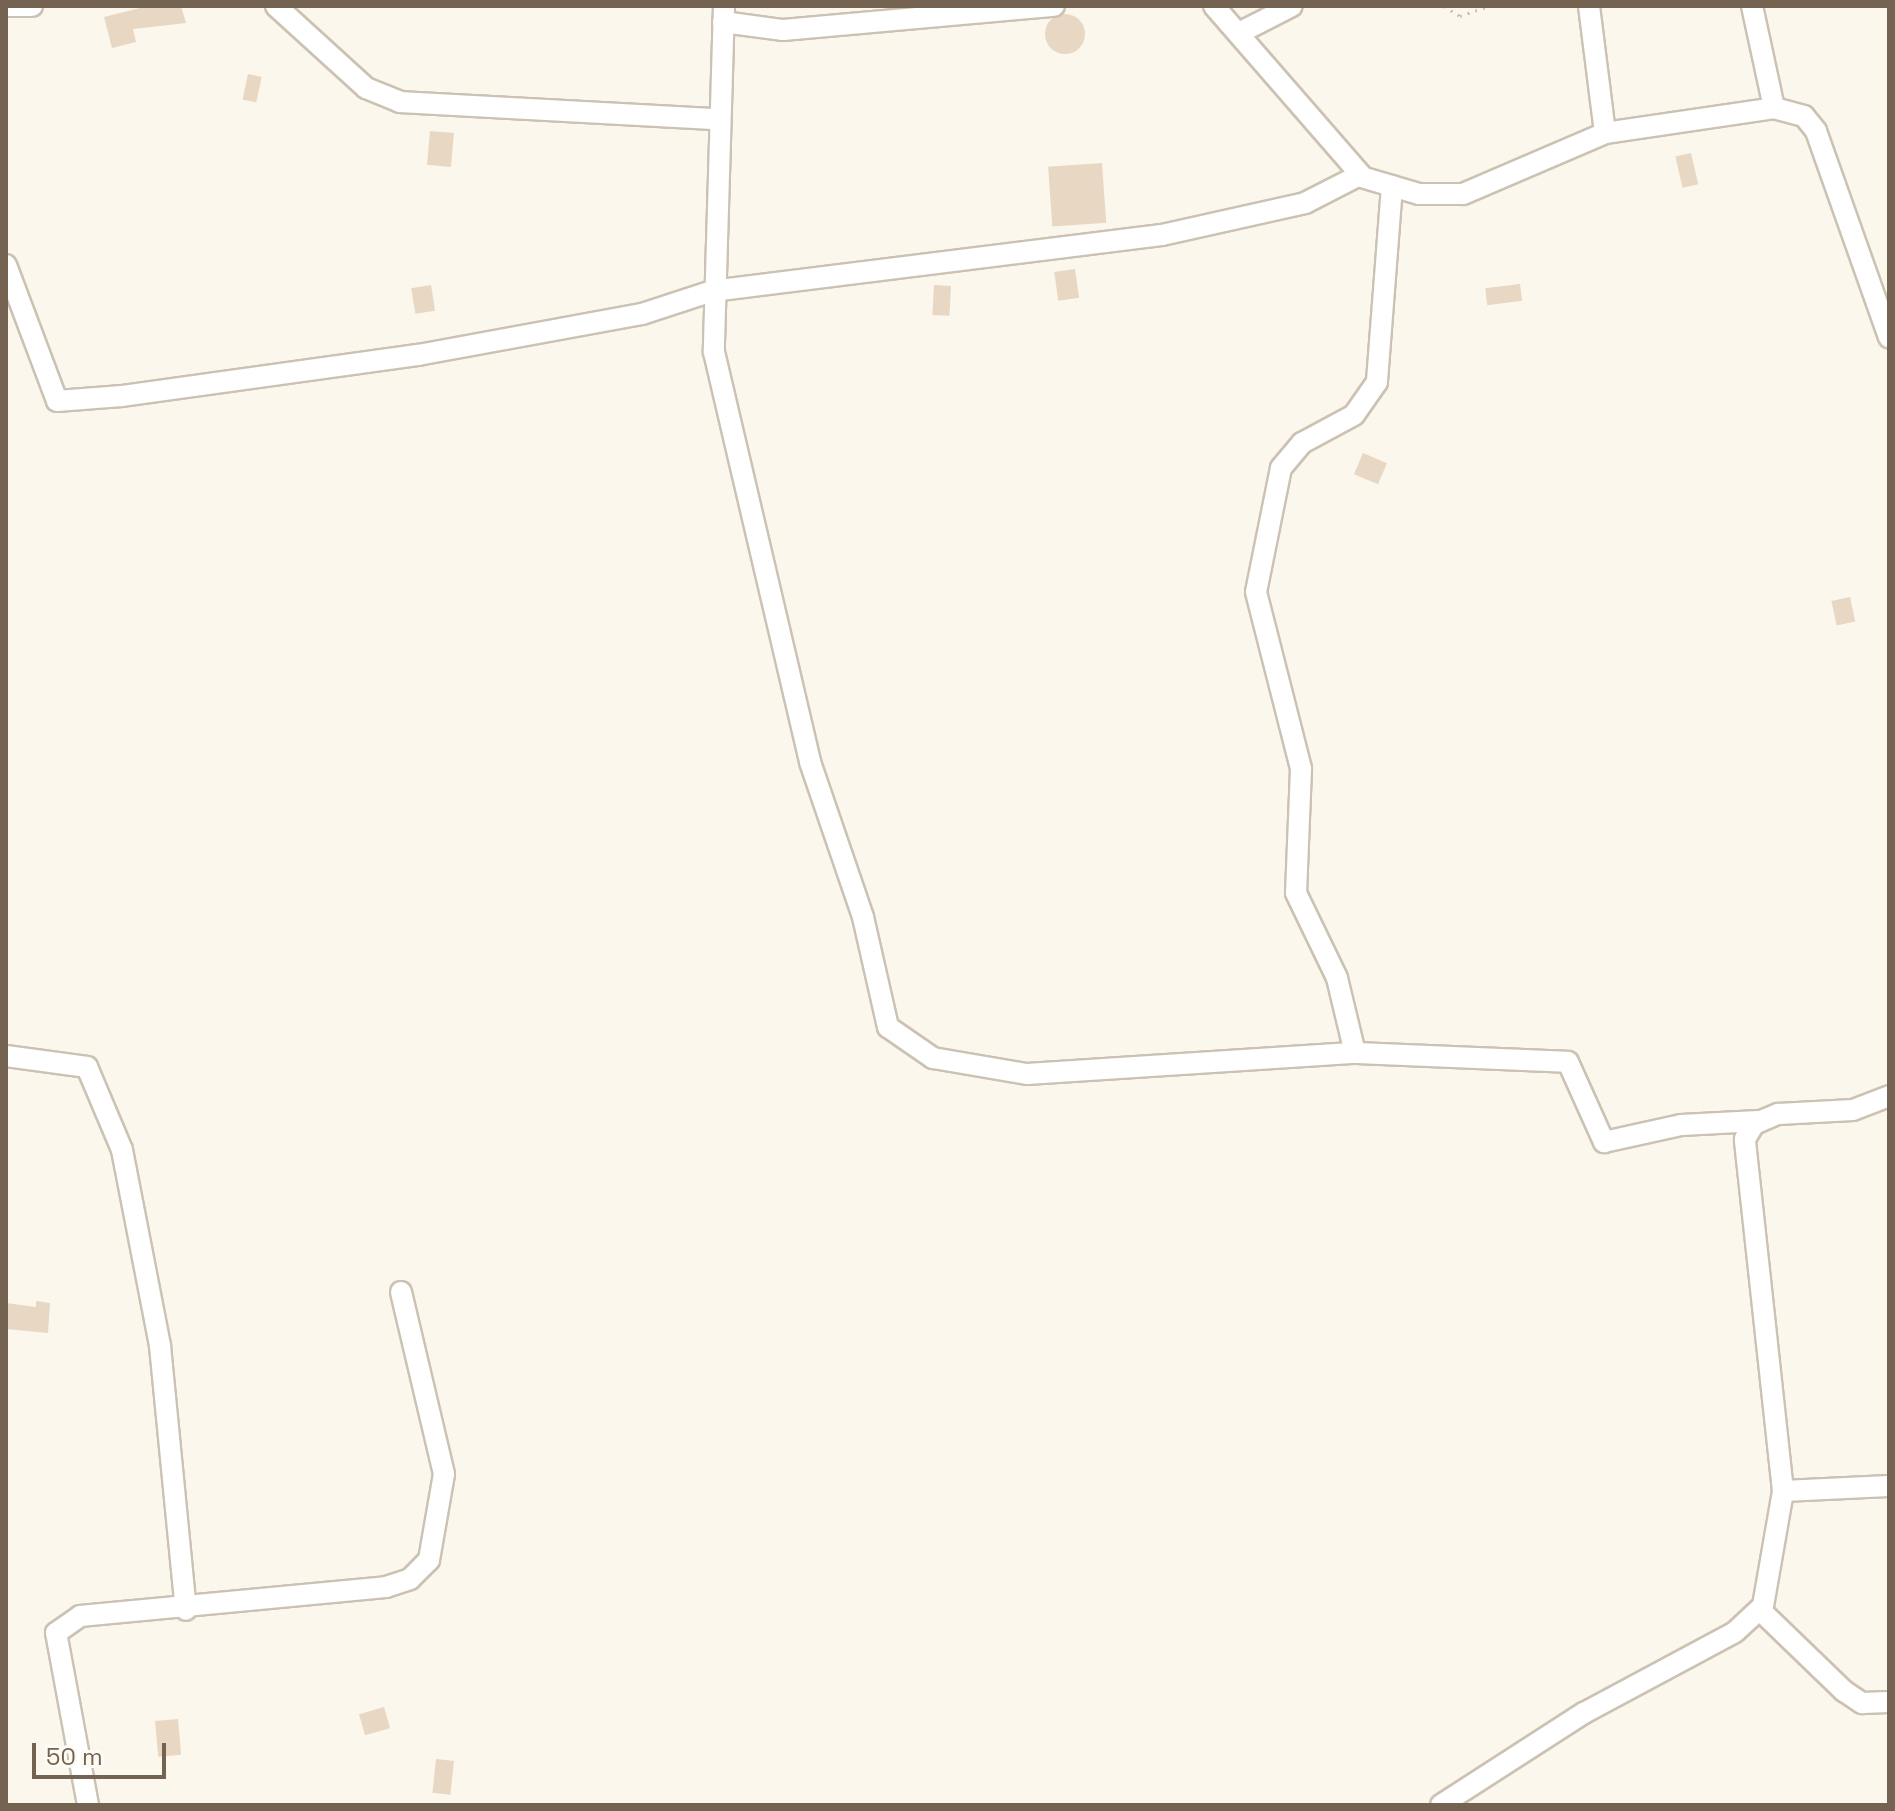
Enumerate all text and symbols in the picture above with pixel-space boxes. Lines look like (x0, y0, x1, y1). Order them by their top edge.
scale bar (36, 1727, 170, 1777)
text: 50 m (46, 1741, 103, 1772)

